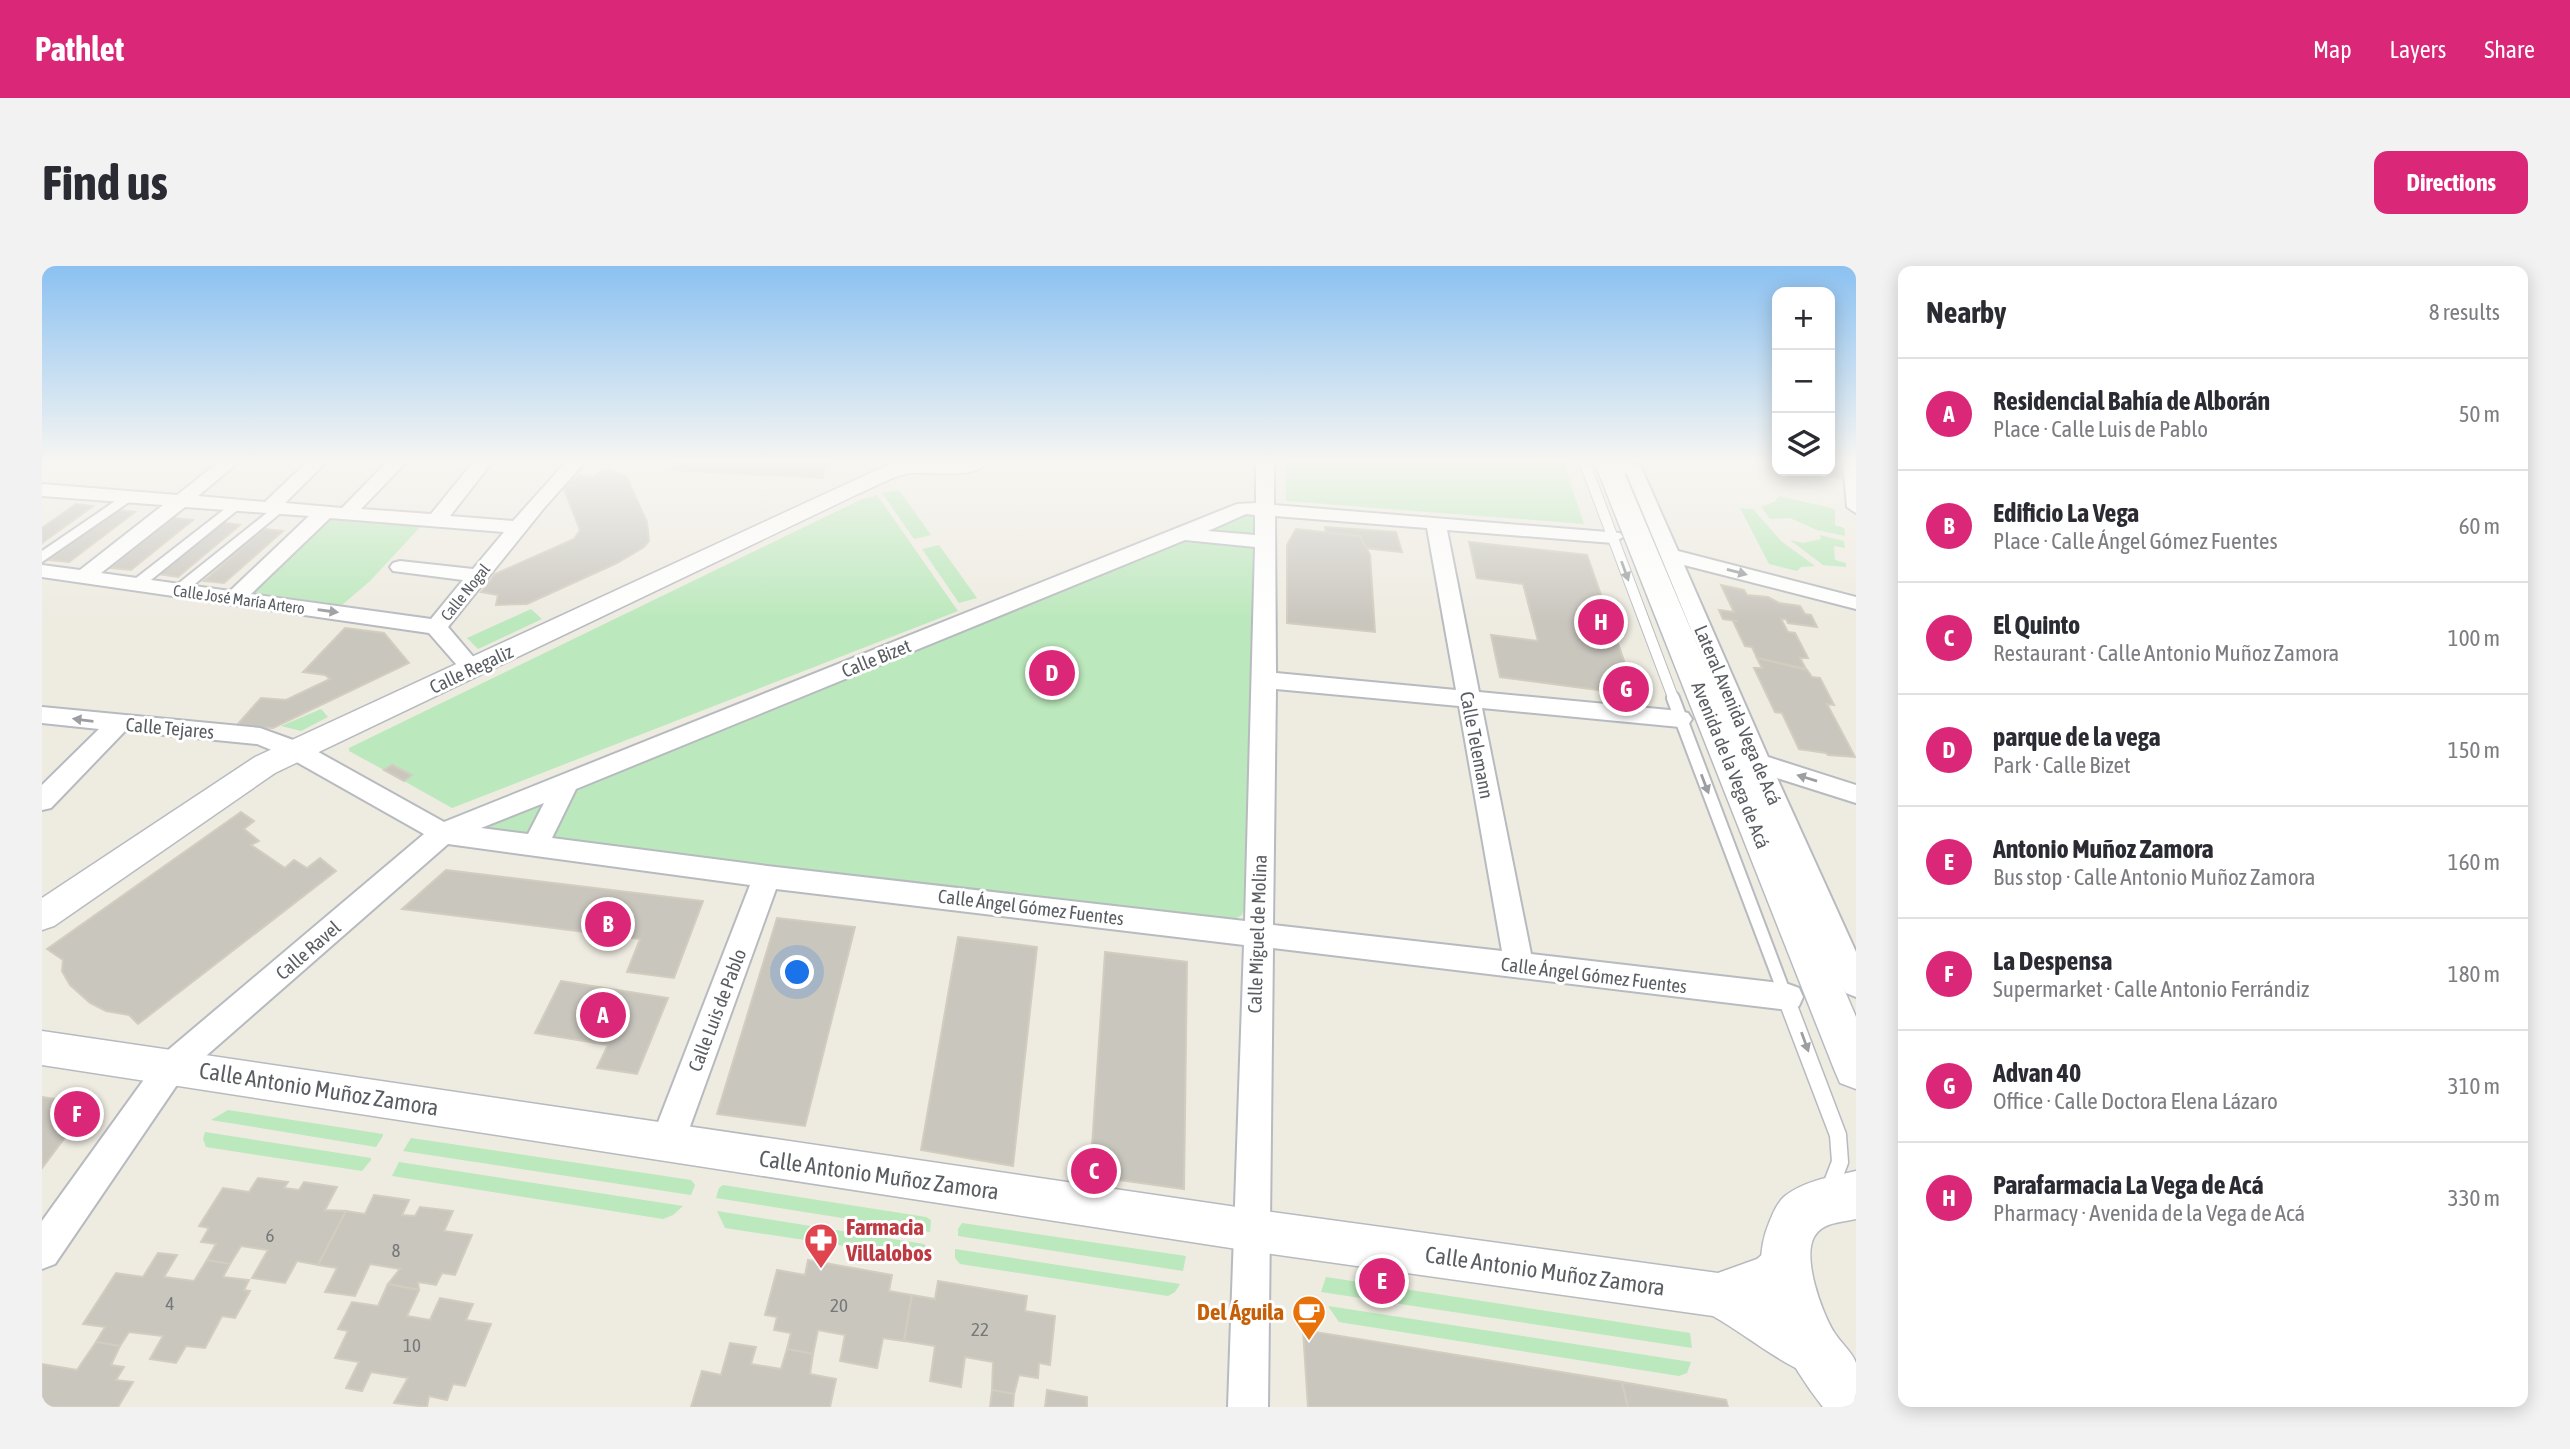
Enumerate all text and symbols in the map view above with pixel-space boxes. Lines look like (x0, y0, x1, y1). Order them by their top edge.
text: Pathlet (35, 30, 124, 68)
text: Map (2313, 36, 2352, 63)
text: Layers (2390, 36, 2446, 63)
text: Share (2484, 36, 2535, 63)
button: Directions (2374, 151, 2528, 214)
text: Find us (42, 154, 168, 210)
map controls (1772, 287, 1835, 476)
button: + (1772, 287, 1835, 350)
text: Nearby (1926, 295, 2006, 329)
text: 8 results (2429, 299, 2500, 325)
button: − (1772, 350, 1835, 413)
text: Residencial Bahía de Alborán (1993, 386, 2270, 416)
text: A (1943, 401, 1955, 427)
text: 50 m (2459, 401, 2500, 427)
button: layers (1772, 413, 1835, 476)
text: Place · Calle Luis de Pablo (1993, 416, 2208, 442)
text: Edificio La Vega (1993, 498, 2139, 528)
text: B (1944, 513, 1954, 539)
text: 60 m (2459, 513, 2500, 539)
text: Place · Calle Ángel Gómez Fuentes (1993, 528, 2278, 554)
street label: Calle Nogal (437, 559, 495, 625)
one-way arrow (1620, 560, 1631, 581)
one-way arrow (1727, 567, 1749, 578)
street label: Calle José María Artero (172, 581, 306, 617)
pin: H (1578, 596, 1624, 648)
one-way arrow (317, 606, 339, 617)
text: El Quinto (1993, 610, 2080, 640)
street label: Lateral Avenida Vega de Acá (1690, 622, 1786, 808)
text: C (1944, 625, 1954, 651)
text: 100 m (2448, 625, 2500, 651)
street label: Calle Bizet (838, 634, 914, 682)
street label: Calle Regaliz (426, 640, 516, 698)
text: Restaurant · Calle Antonio Muñoz Zamora (1993, 640, 2339, 666)
pin: D (1029, 647, 1075, 699)
pin: G (1603, 663, 1649, 715)
street label: Avenida de la Vega de Acá (1687, 678, 1775, 852)
street label: Calle Telemann (1456, 690, 1498, 800)
street label: Calle Tejares (125, 713, 215, 743)
one-way arrow (72, 715, 94, 726)
text: parque de la vega (1993, 722, 2161, 752)
text: D (1943, 737, 1955, 763)
text: 150 m (2448, 737, 2500, 763)
text: Park · Calle Bizet (1993, 752, 2131, 778)
one-way arrow (1700, 773, 1711, 794)
one-way arrow (1796, 773, 1817, 783)
text: Antonio Muñoz Zamora (1993, 834, 2214, 864)
text: E (1944, 849, 1954, 875)
text: 160 m (2448, 849, 2500, 875)
street label: Calle Miguel de Molina (1243, 854, 1271, 1014)
text: Bus stop · Calle Antonio Muñoz Zamora (1993, 864, 2315, 890)
street label: Calle Ángel Gómez Fuentes (937, 885, 1125, 929)
pin: B (585, 898, 631, 950)
street label: Calle Ravel (271, 916, 345, 984)
street label: Calle Luis de Pablo (684, 946, 750, 1074)
text: La Despensa (1993, 946, 2112, 976)
street label: Calle Ángel Gómez Fuentes (1500, 953, 1688, 997)
your location (780, 955, 814, 989)
text: F (1944, 961, 1954, 987)
text: 180 m (2448, 961, 2500, 987)
text: Supermarket · Calle Antonio Ferrándiz (1993, 976, 2309, 1002)
pin: A (580, 989, 626, 1041)
one-way arrow (1799, 1031, 1810, 1052)
street label: Calle Antonio Muñoz Zamora (198, 1057, 440, 1121)
text: Advan 40 (1993, 1058, 2081, 1088)
text: G (1943, 1073, 1955, 1099)
text: 310 m (2448, 1073, 2500, 1099)
pin: F (54, 1088, 100, 1140)
text: Office · Calle Doctora Elena Lázaro (1993, 1088, 2278, 1114)
street label: Calle Antonio Muñoz Zamora (757, 1145, 1001, 1205)
pin: C (1071, 1145, 1117, 1197)
text: Parafarmacia La Vega de Acá (1993, 1170, 2263, 1200)
text: H (1942, 1185, 1956, 1211)
text: 330 m (2448, 1185, 2500, 1211)
text: Pharmacy · Avenida de la Vega de Acá (1993, 1200, 2305, 1226)
place label: Farmacia Villalobos (845, 1214, 932, 1266)
pharmacy icon: Farmacia Villalobos (802, 1221, 840, 1270)
house number: 6 (266, 1224, 275, 1246)
house number: 8 (392, 1239, 401, 1261)
street label: Calle Antonio Muñoz Zamora (1423, 1241, 1667, 1301)
pin: E (1359, 1255, 1405, 1307)
house number: 4 (166, 1292, 175, 1314)
cafe icon: Del Águila (1290, 1293, 1328, 1342)
house number: 20 (830, 1294, 848, 1316)
place label: Del Águila (1197, 1299, 1284, 1325)
house number: 22 (971, 1318, 989, 1340)
house number: 10 (403, 1334, 421, 1356)

